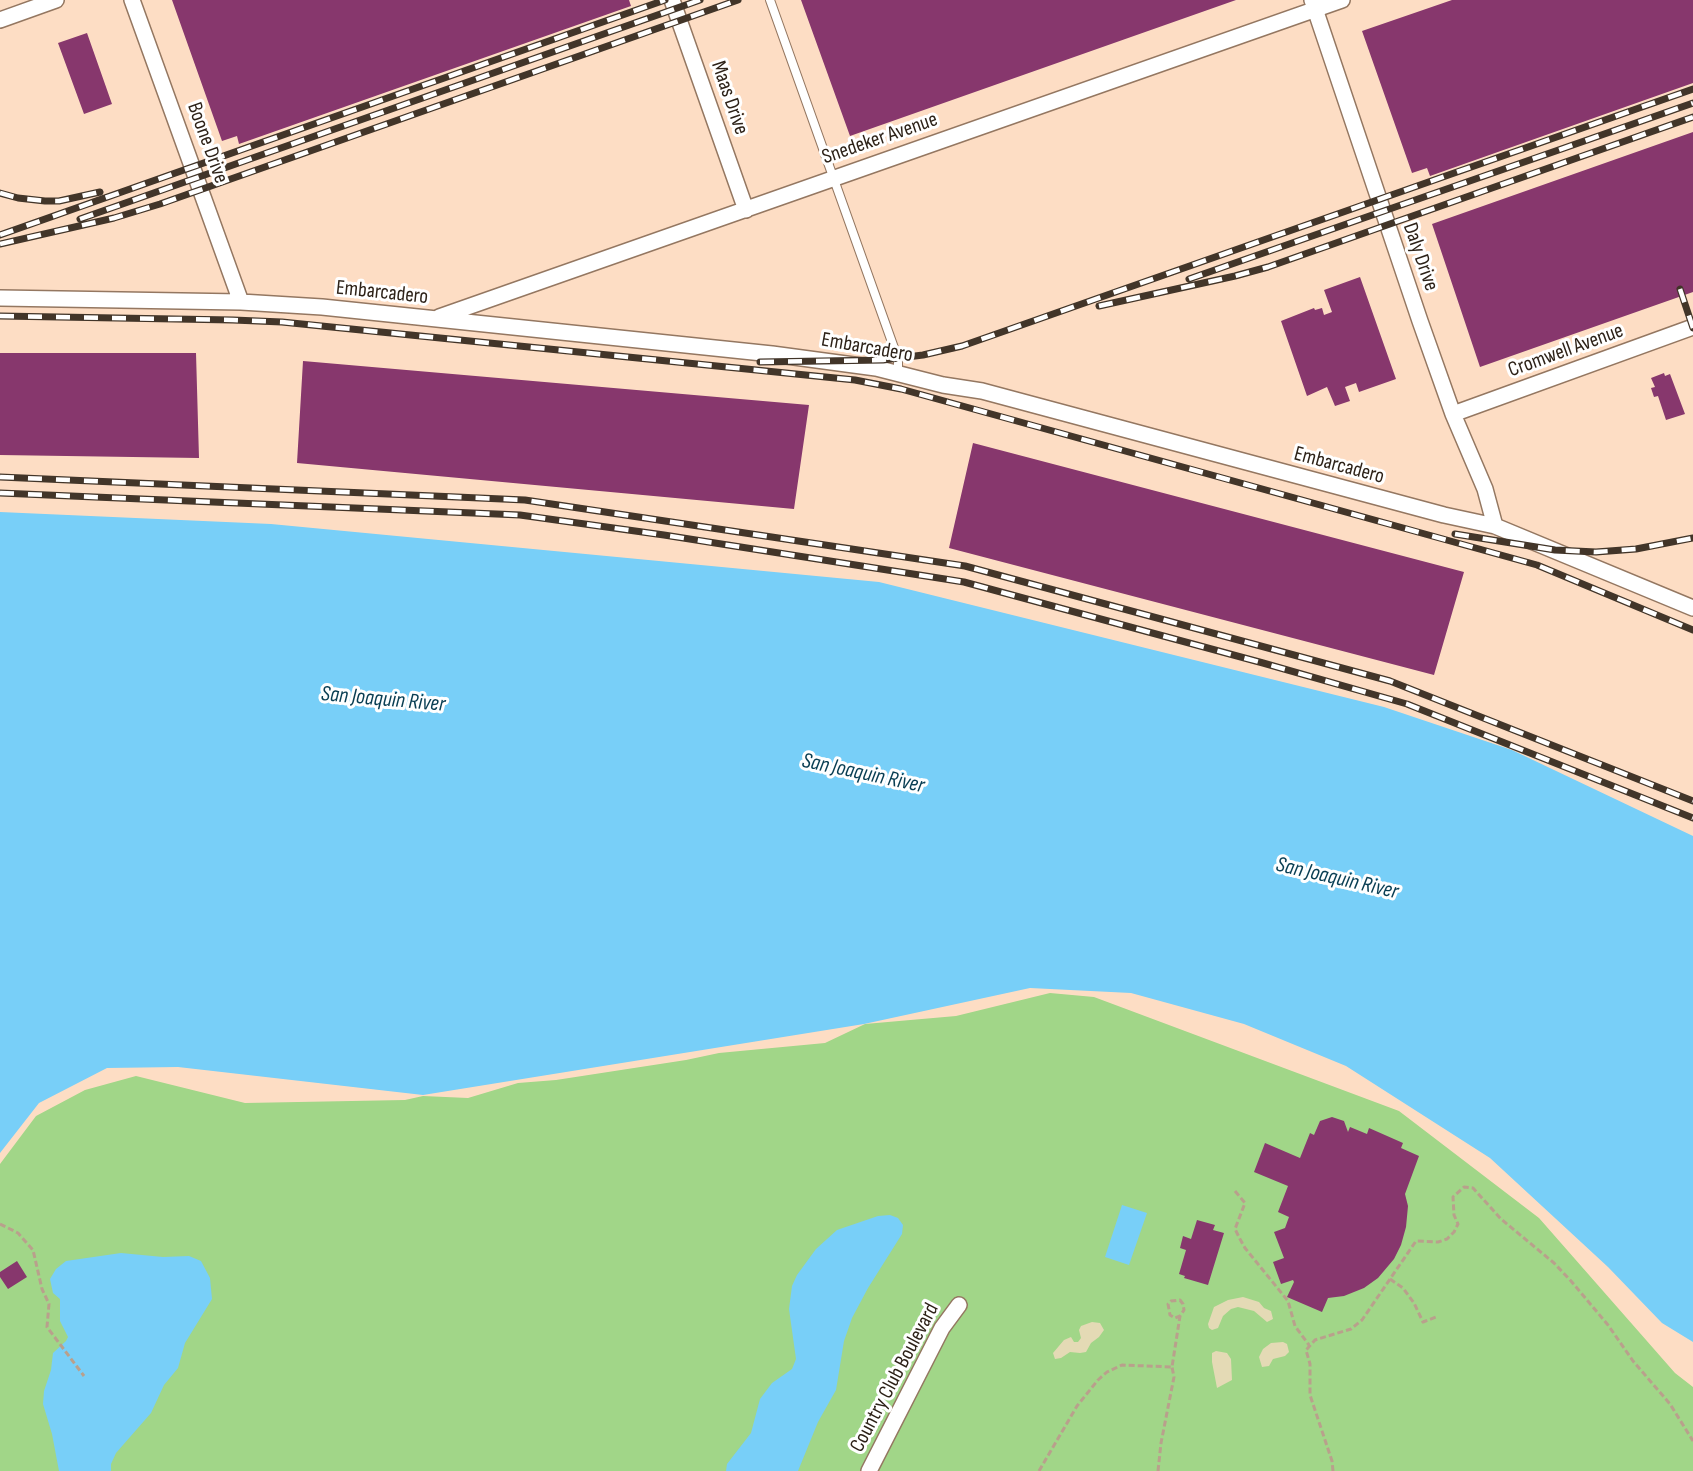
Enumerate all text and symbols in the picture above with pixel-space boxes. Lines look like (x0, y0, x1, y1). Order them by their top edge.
street label: Maas Drive (705, 58, 753, 138)
street label: Boone Drive (181, 99, 233, 187)
street label: Snedeker Avenue (819, 107, 941, 171)
street label: Daly Drive (1397, 220, 1443, 294)
street label: Embarcadero (335, 276, 429, 310)
street label: Cromwell Avenue (1505, 319, 1627, 383)
street label: Embarcadero (819, 328, 915, 368)
street label: Embarcadero (1291, 442, 1387, 490)
water label: San Joaquin River (320, 681, 446, 719)
water label: San Joaquin River (799, 748, 927, 800)
water label: San Joaquin River (1273, 852, 1401, 906)
street label: Country Club Boulevard (845, 1299, 945, 1457)

